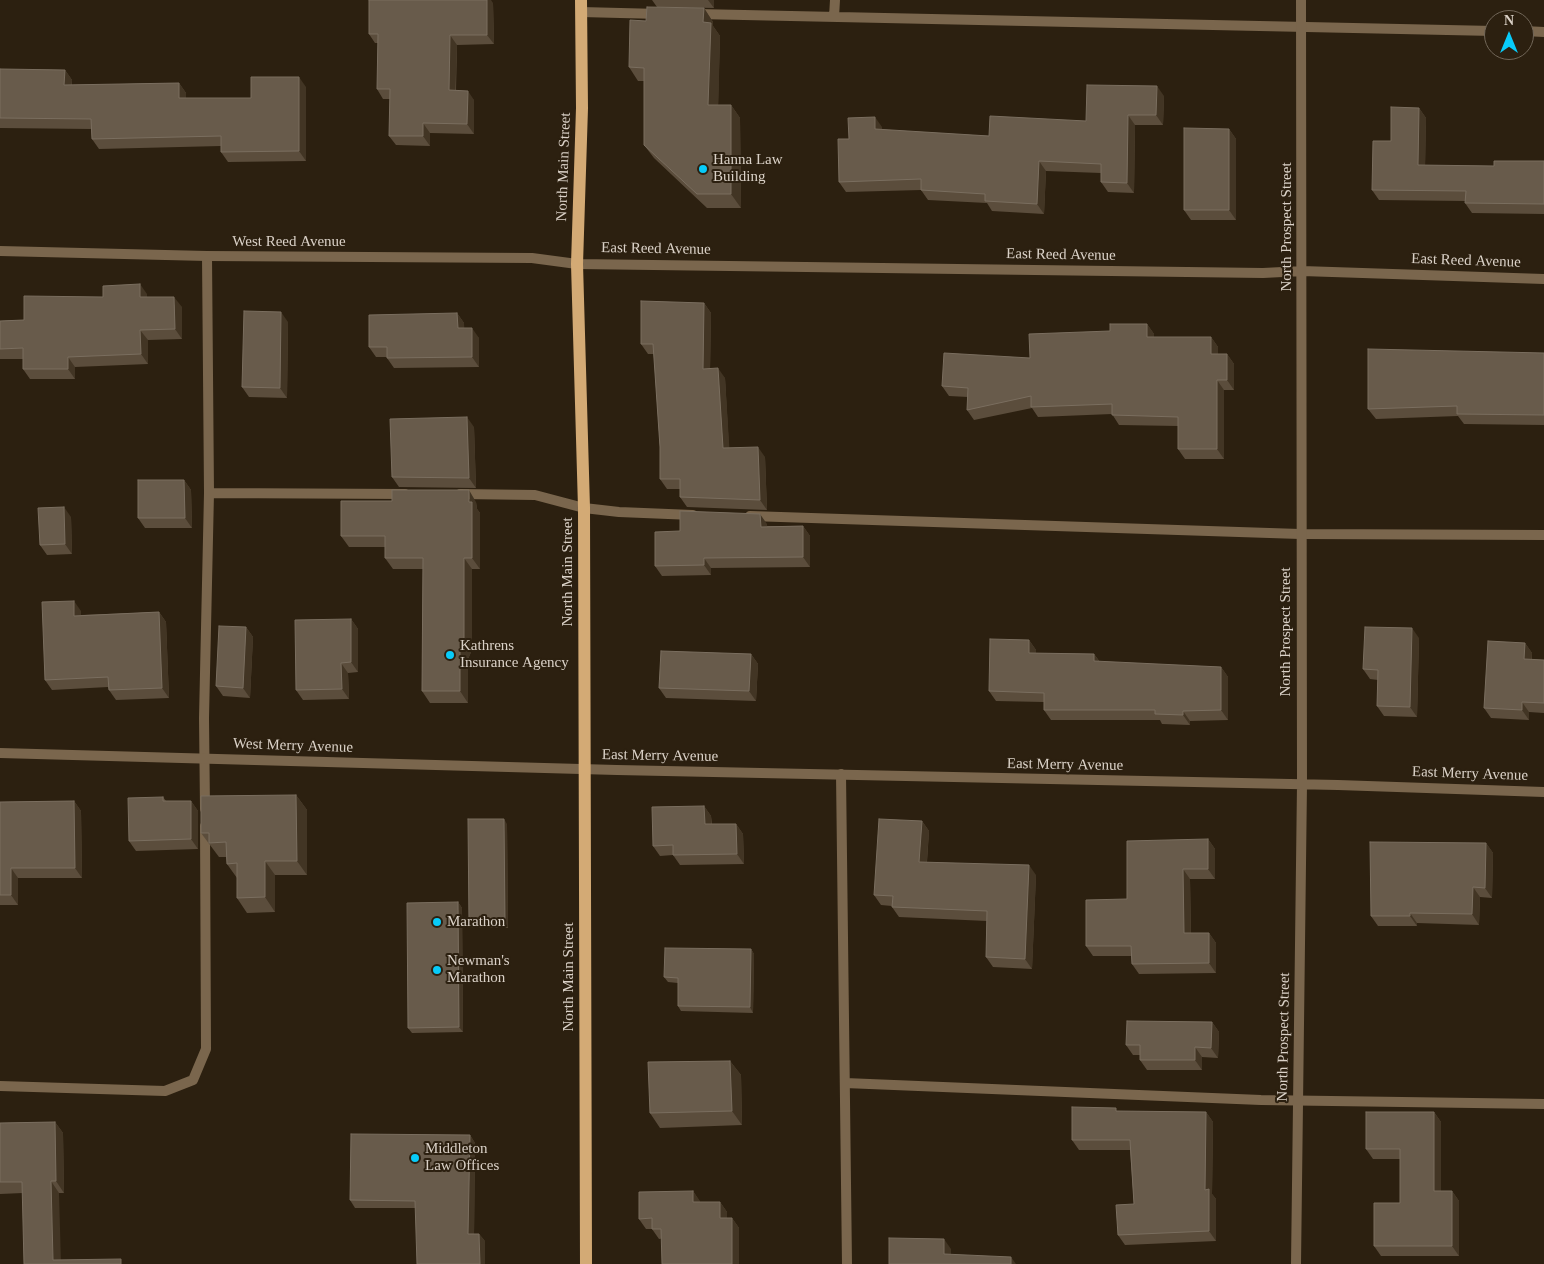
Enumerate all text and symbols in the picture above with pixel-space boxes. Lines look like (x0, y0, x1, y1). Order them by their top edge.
north arrow (1484, 10, 1534, 60)
text: N (1504, 13, 1514, 28)
street label: North Main Street (553, 112, 575, 222)
place label: Hanna Law Building (713, 151, 783, 186)
street label: North Prospect Street (1278, 162, 1296, 292)
marker: Hanna Law Building (697, 163, 709, 175)
street label: West Reed Avenue (232, 233, 346, 251)
street label: East Reed Avenue (601, 239, 711, 259)
street label: East Reed Avenue (1006, 245, 1116, 265)
street label: East Reed Avenue (1411, 250, 1521, 272)
street label: North Main Street (559, 517, 577, 627)
street label: North Prospect Street (1277, 567, 1295, 697)
place label: Kathrens Insurance Agency (460, 637, 569, 672)
marker: Kathrens Insurance Agency (444, 649, 456, 661)
street label: West Merry Avenue (233, 735, 353, 757)
street label: East Merry Avenue (602, 746, 718, 766)
street label: East Merry Avenue (1007, 755, 1123, 775)
street label: East Merry Avenue (1412, 763, 1528, 785)
place label: Marathon (447, 913, 505, 931)
marker: Marathon (431, 916, 443, 928)
street label: North Main Street (560, 922, 578, 1032)
place label: Newman's Marathon (447, 952, 510, 987)
marker: Newman's Marathon (431, 964, 443, 976)
street label: North Prospect Street (1274, 972, 1294, 1102)
place label: Middleton Law Offices (425, 1140, 499, 1175)
marker: Middleton Law Offices (409, 1152, 421, 1164)

